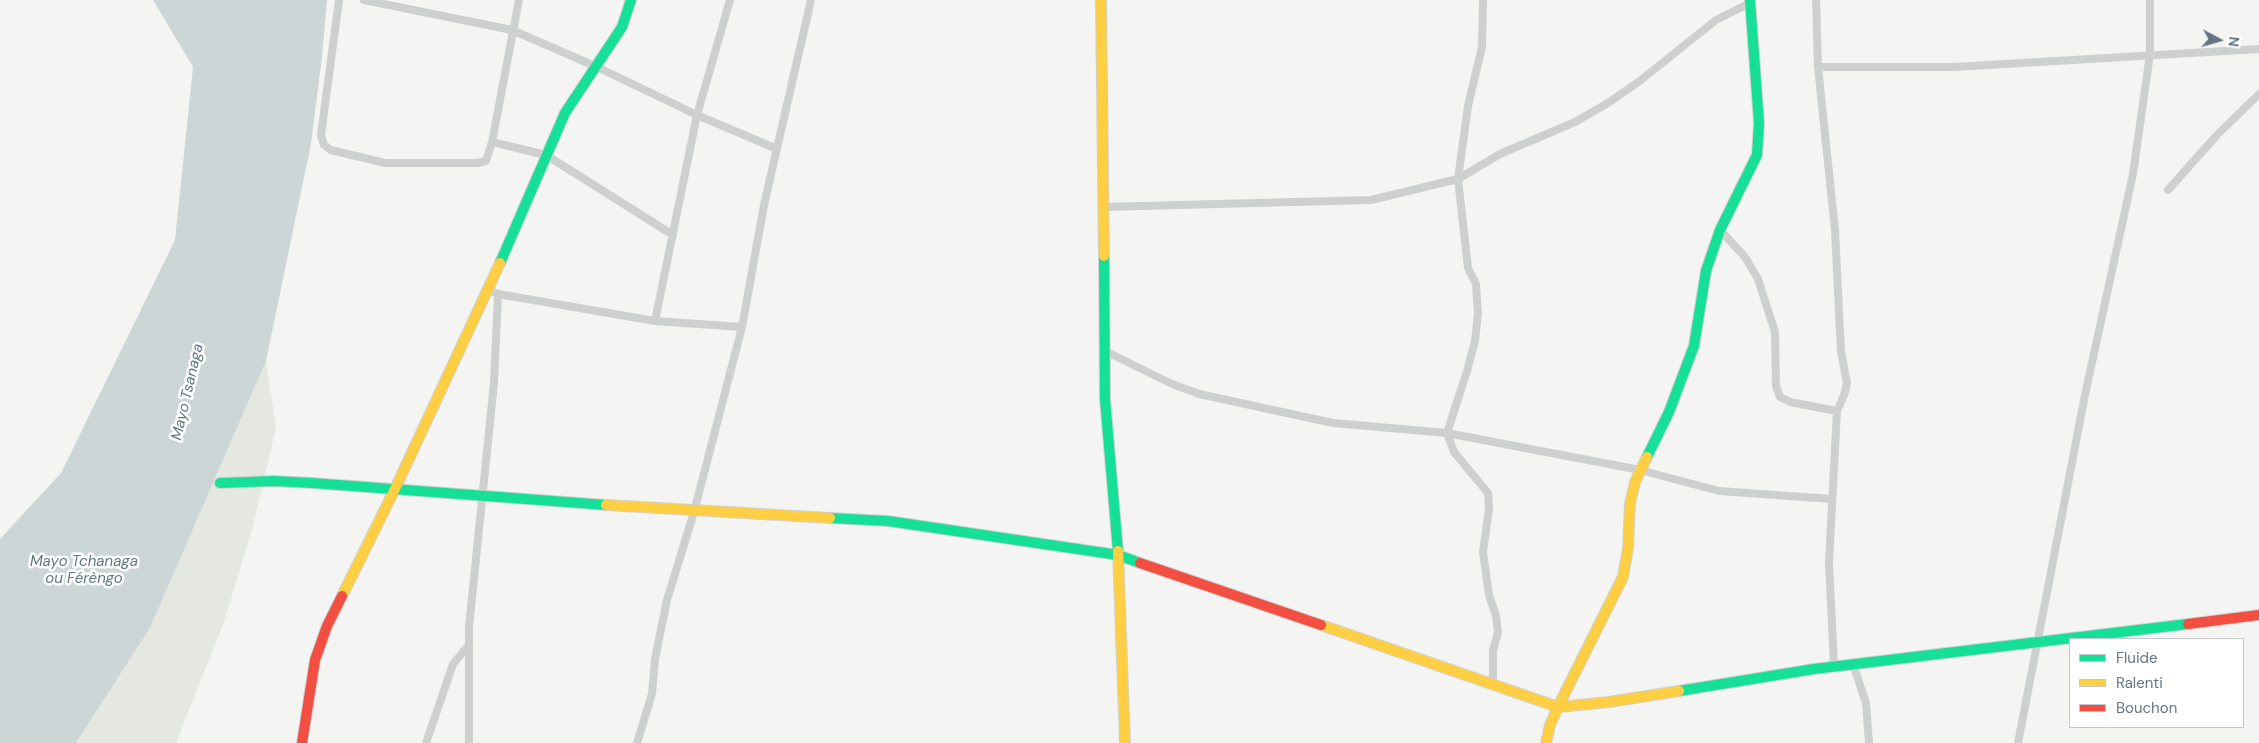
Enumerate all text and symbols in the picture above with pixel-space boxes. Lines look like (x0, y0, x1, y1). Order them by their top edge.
north arrow (2194, 15, 2244, 65)
text: N (2224, 36, 2243, 48)
water label: Mayo Tsanaga (168, 342, 208, 442)
water label: Mayo Tchanaga ou Férèngo (30, 553, 138, 588)
legend (2069, 638, 2244, 728)
text: Fluide (2116, 648, 2158, 668)
text: Ralenti (2116, 673, 2163, 693)
text: Bouchon (2116, 698, 2177, 718)

